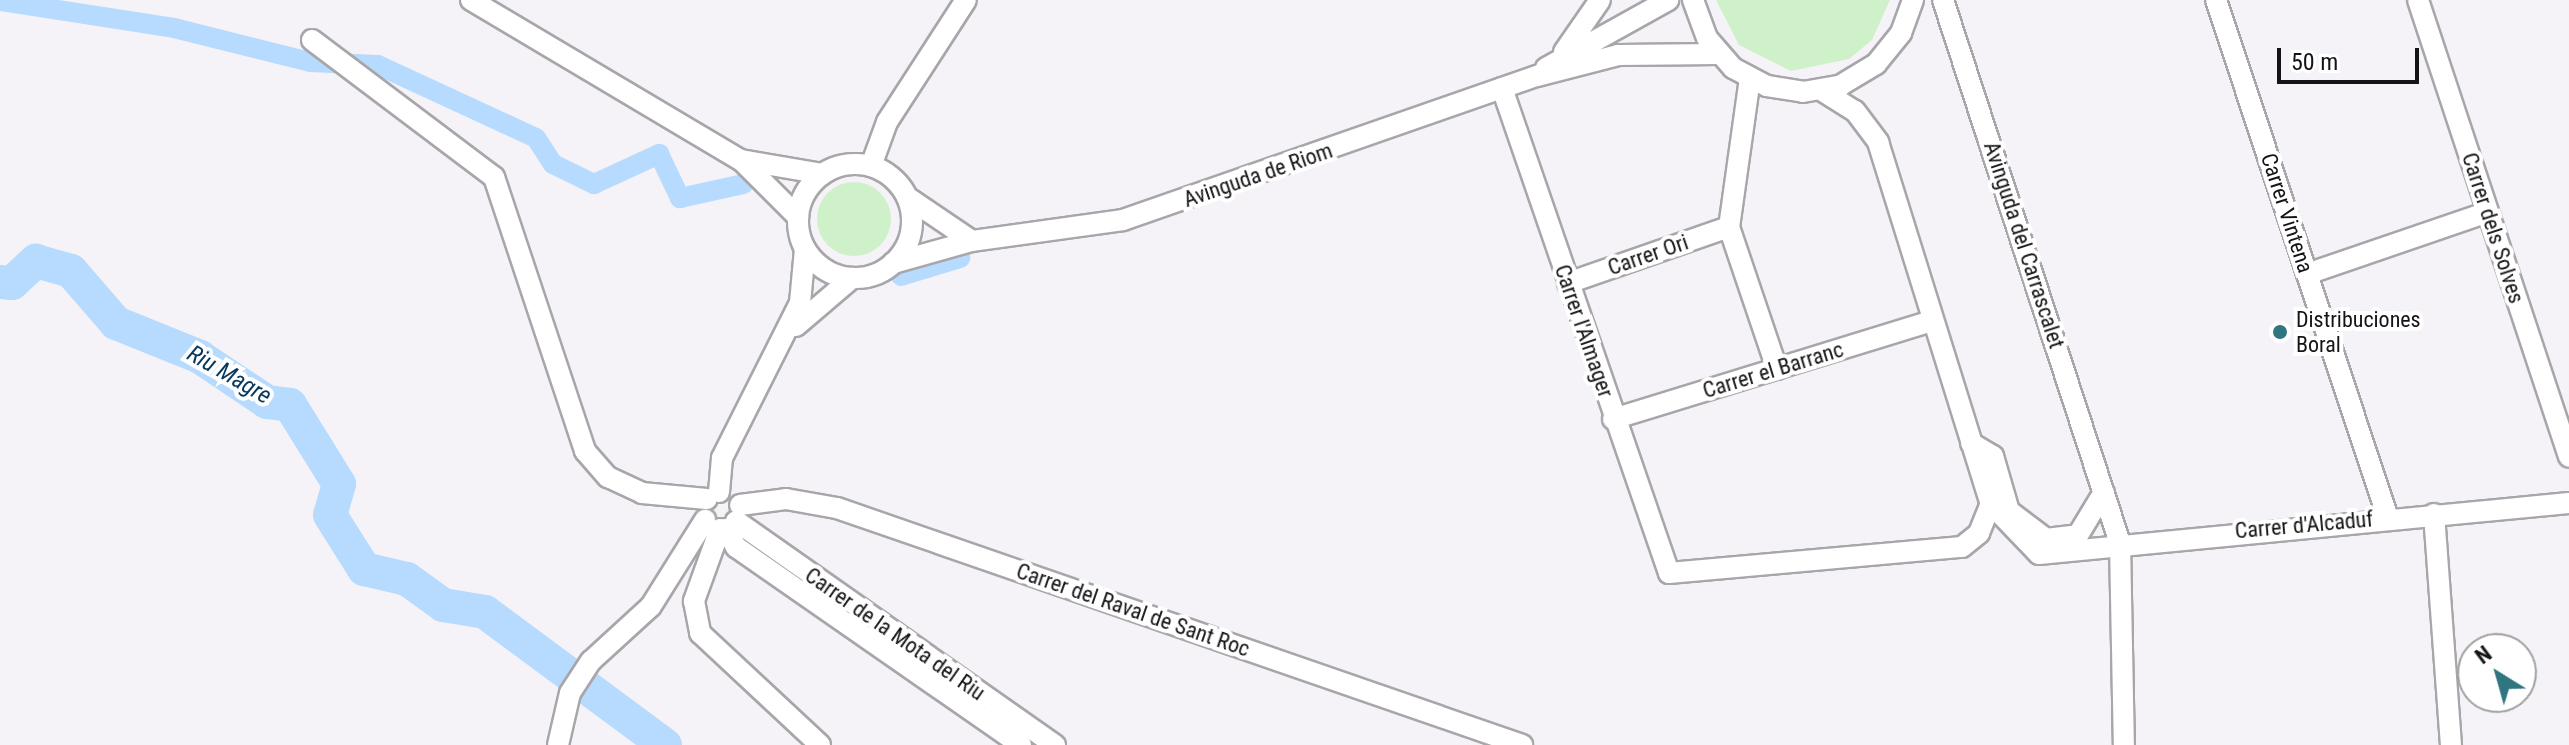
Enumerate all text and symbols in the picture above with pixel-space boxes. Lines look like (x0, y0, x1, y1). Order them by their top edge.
scale bar (2281, 32, 2423, 82)
text: 50 m (2291, 48, 2338, 76)
street label: Avinguda de Riom (1180, 137, 1336, 213)
street label: Avinguda del Carrascalet (1978, 138, 2070, 352)
street label: Carrer dels Solves (2456, 149, 2530, 307)
street label: Carrer Vintena (2255, 150, 2319, 276)
street label: Carrer Ori (1604, 229, 1692, 281)
street label: Carrer l'Almager (1549, 261, 1619, 401)
place label: Distribuciones Boral (2296, 306, 2421, 358)
marker: Distribuciones Boral (2271, 323, 2289, 341)
street label: Carrer el Barranc (1700, 336, 1846, 404)
water label: Riu Magre (182, 339, 276, 411)
street label: Carrer d'Alcaduf (2234, 506, 2374, 544)
street label: Carrer del Raval de Sant Roc (1013, 558, 1253, 662)
street label: Carrer de la Mota del Riu (800, 562, 990, 706)
north arrow (2457, 633, 2537, 713)
text: N (2471, 641, 2496, 669)

